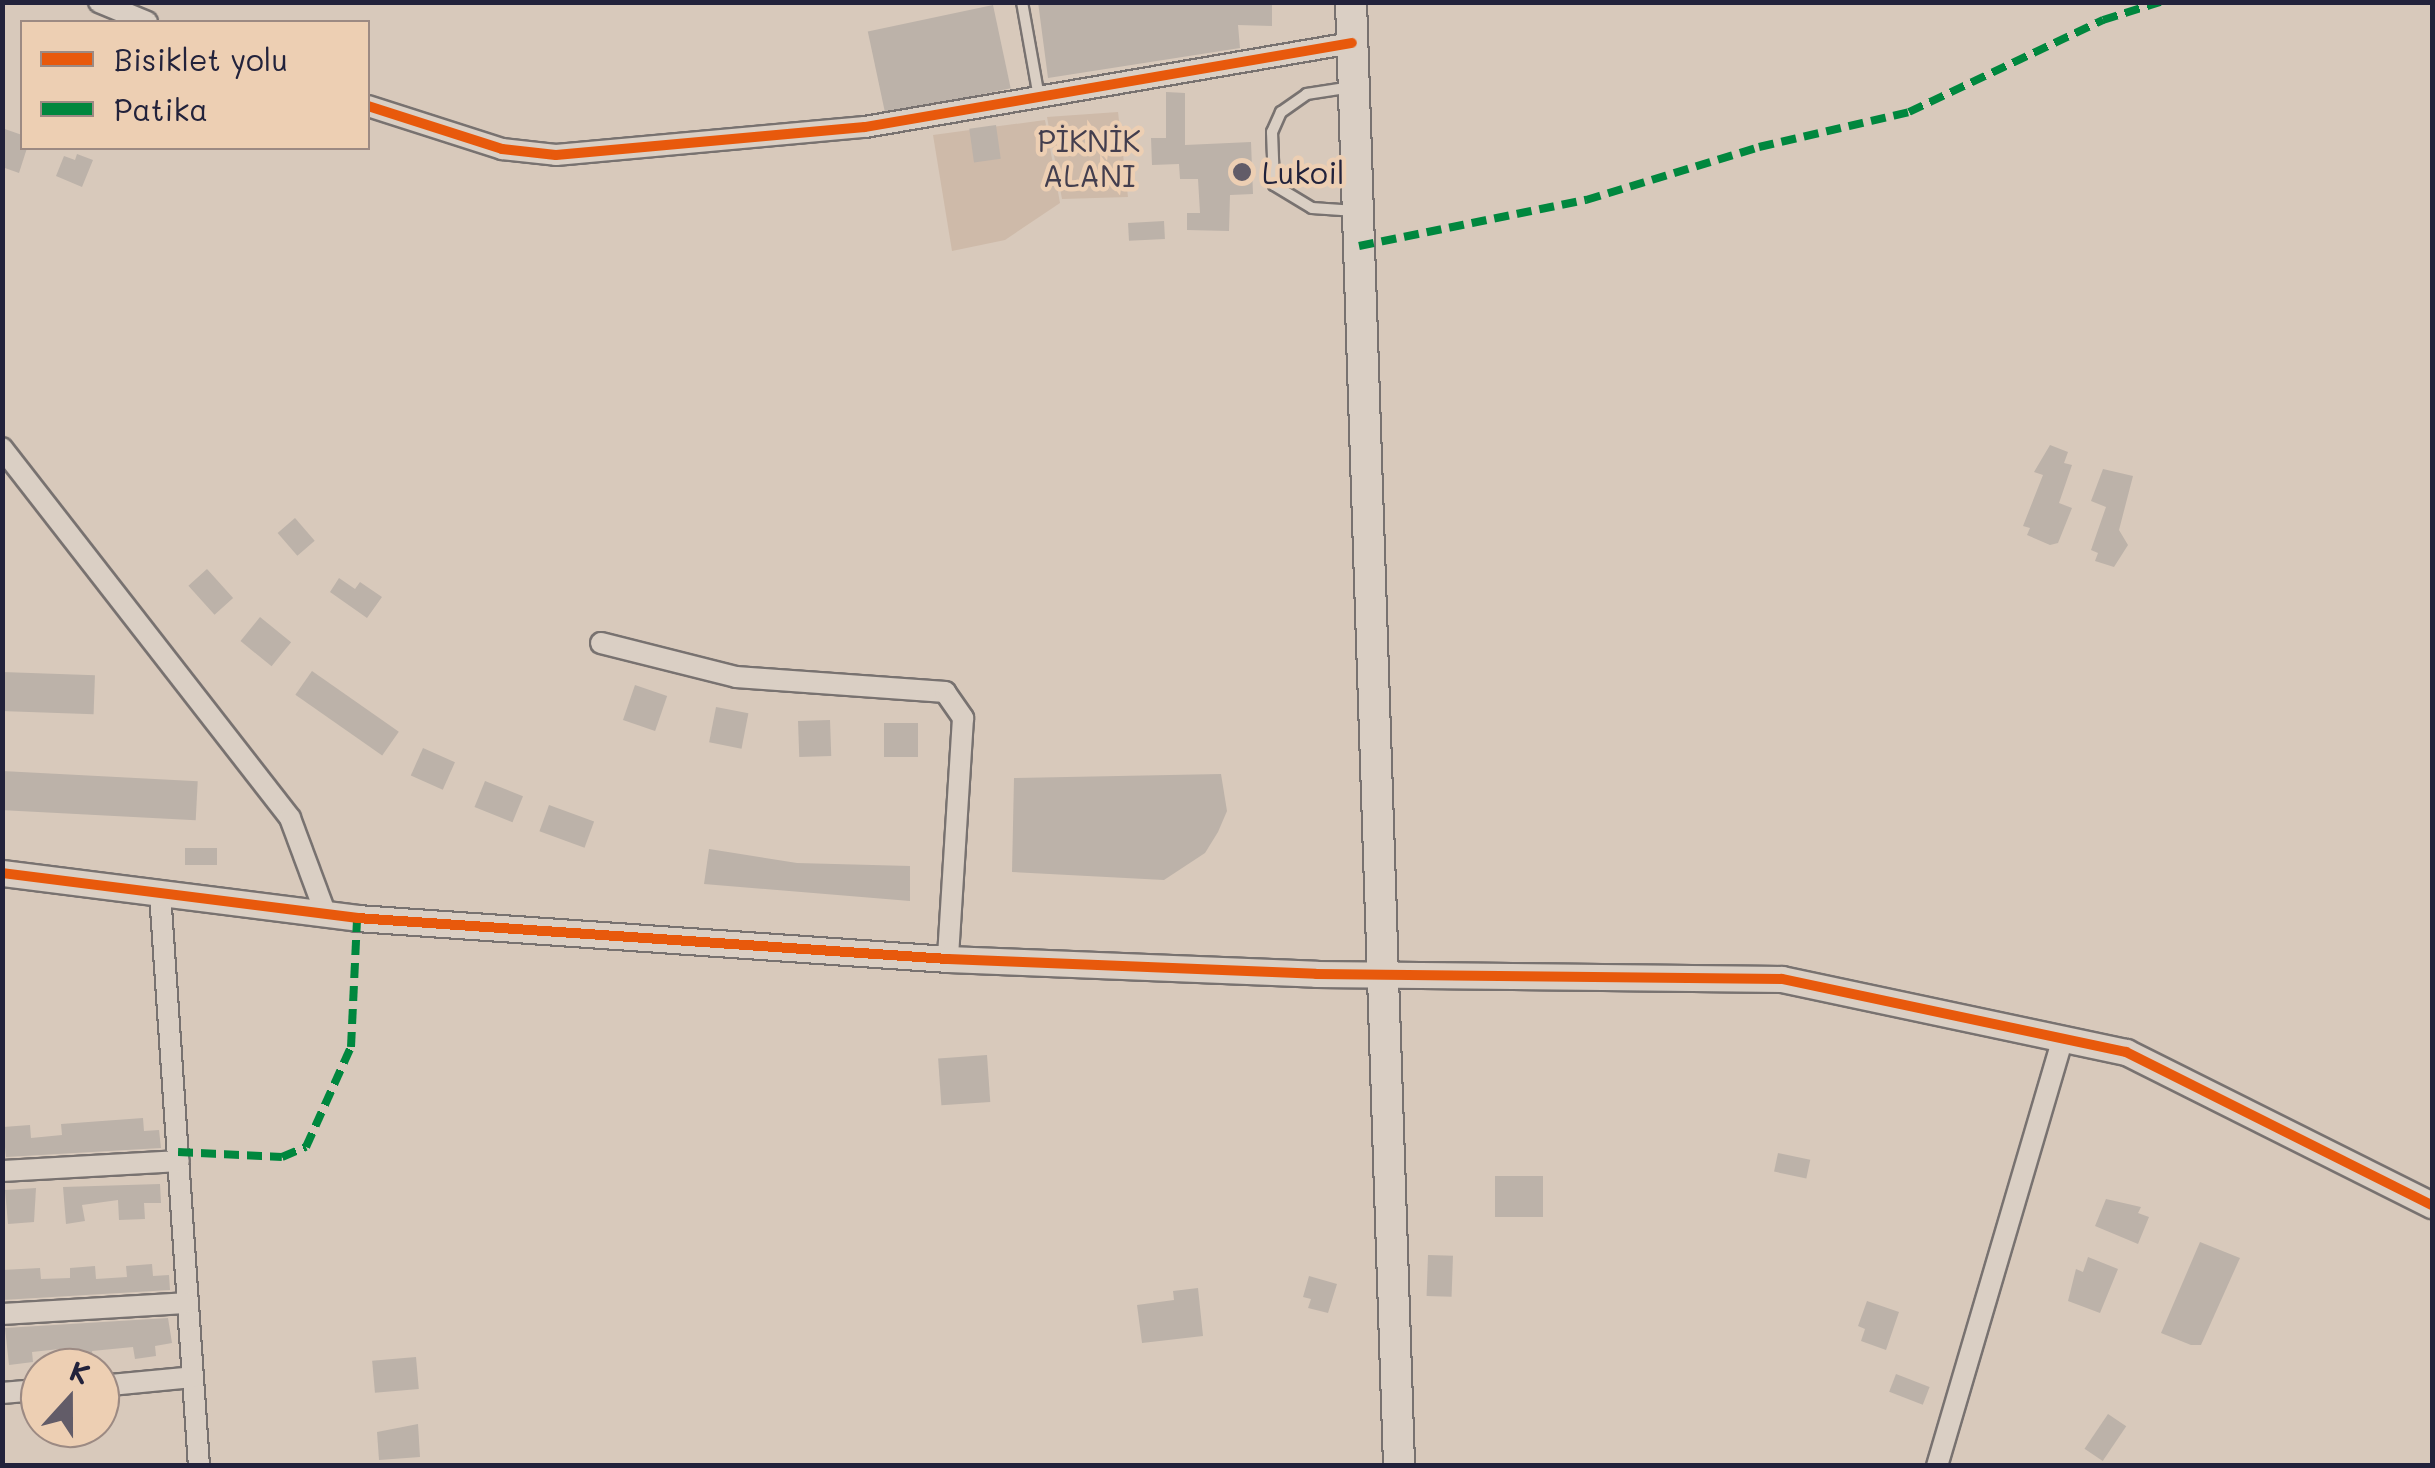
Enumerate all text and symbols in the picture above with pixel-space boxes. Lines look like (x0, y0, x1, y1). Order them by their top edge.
legend (20, 20, 370, 150)
text: Bisiklet yolu (114, 39, 288, 79)
text: Patika (114, 89, 208, 129)
park label: PİKNİK ALANI (1037, 122, 1141, 192)
place label: Lukoil (1262, 154, 1345, 190)
marker: Lukoil (1231, 161, 1253, 183)
north arrow (20, 1348, 120, 1448)
text: K (65, 1352, 95, 1392)

